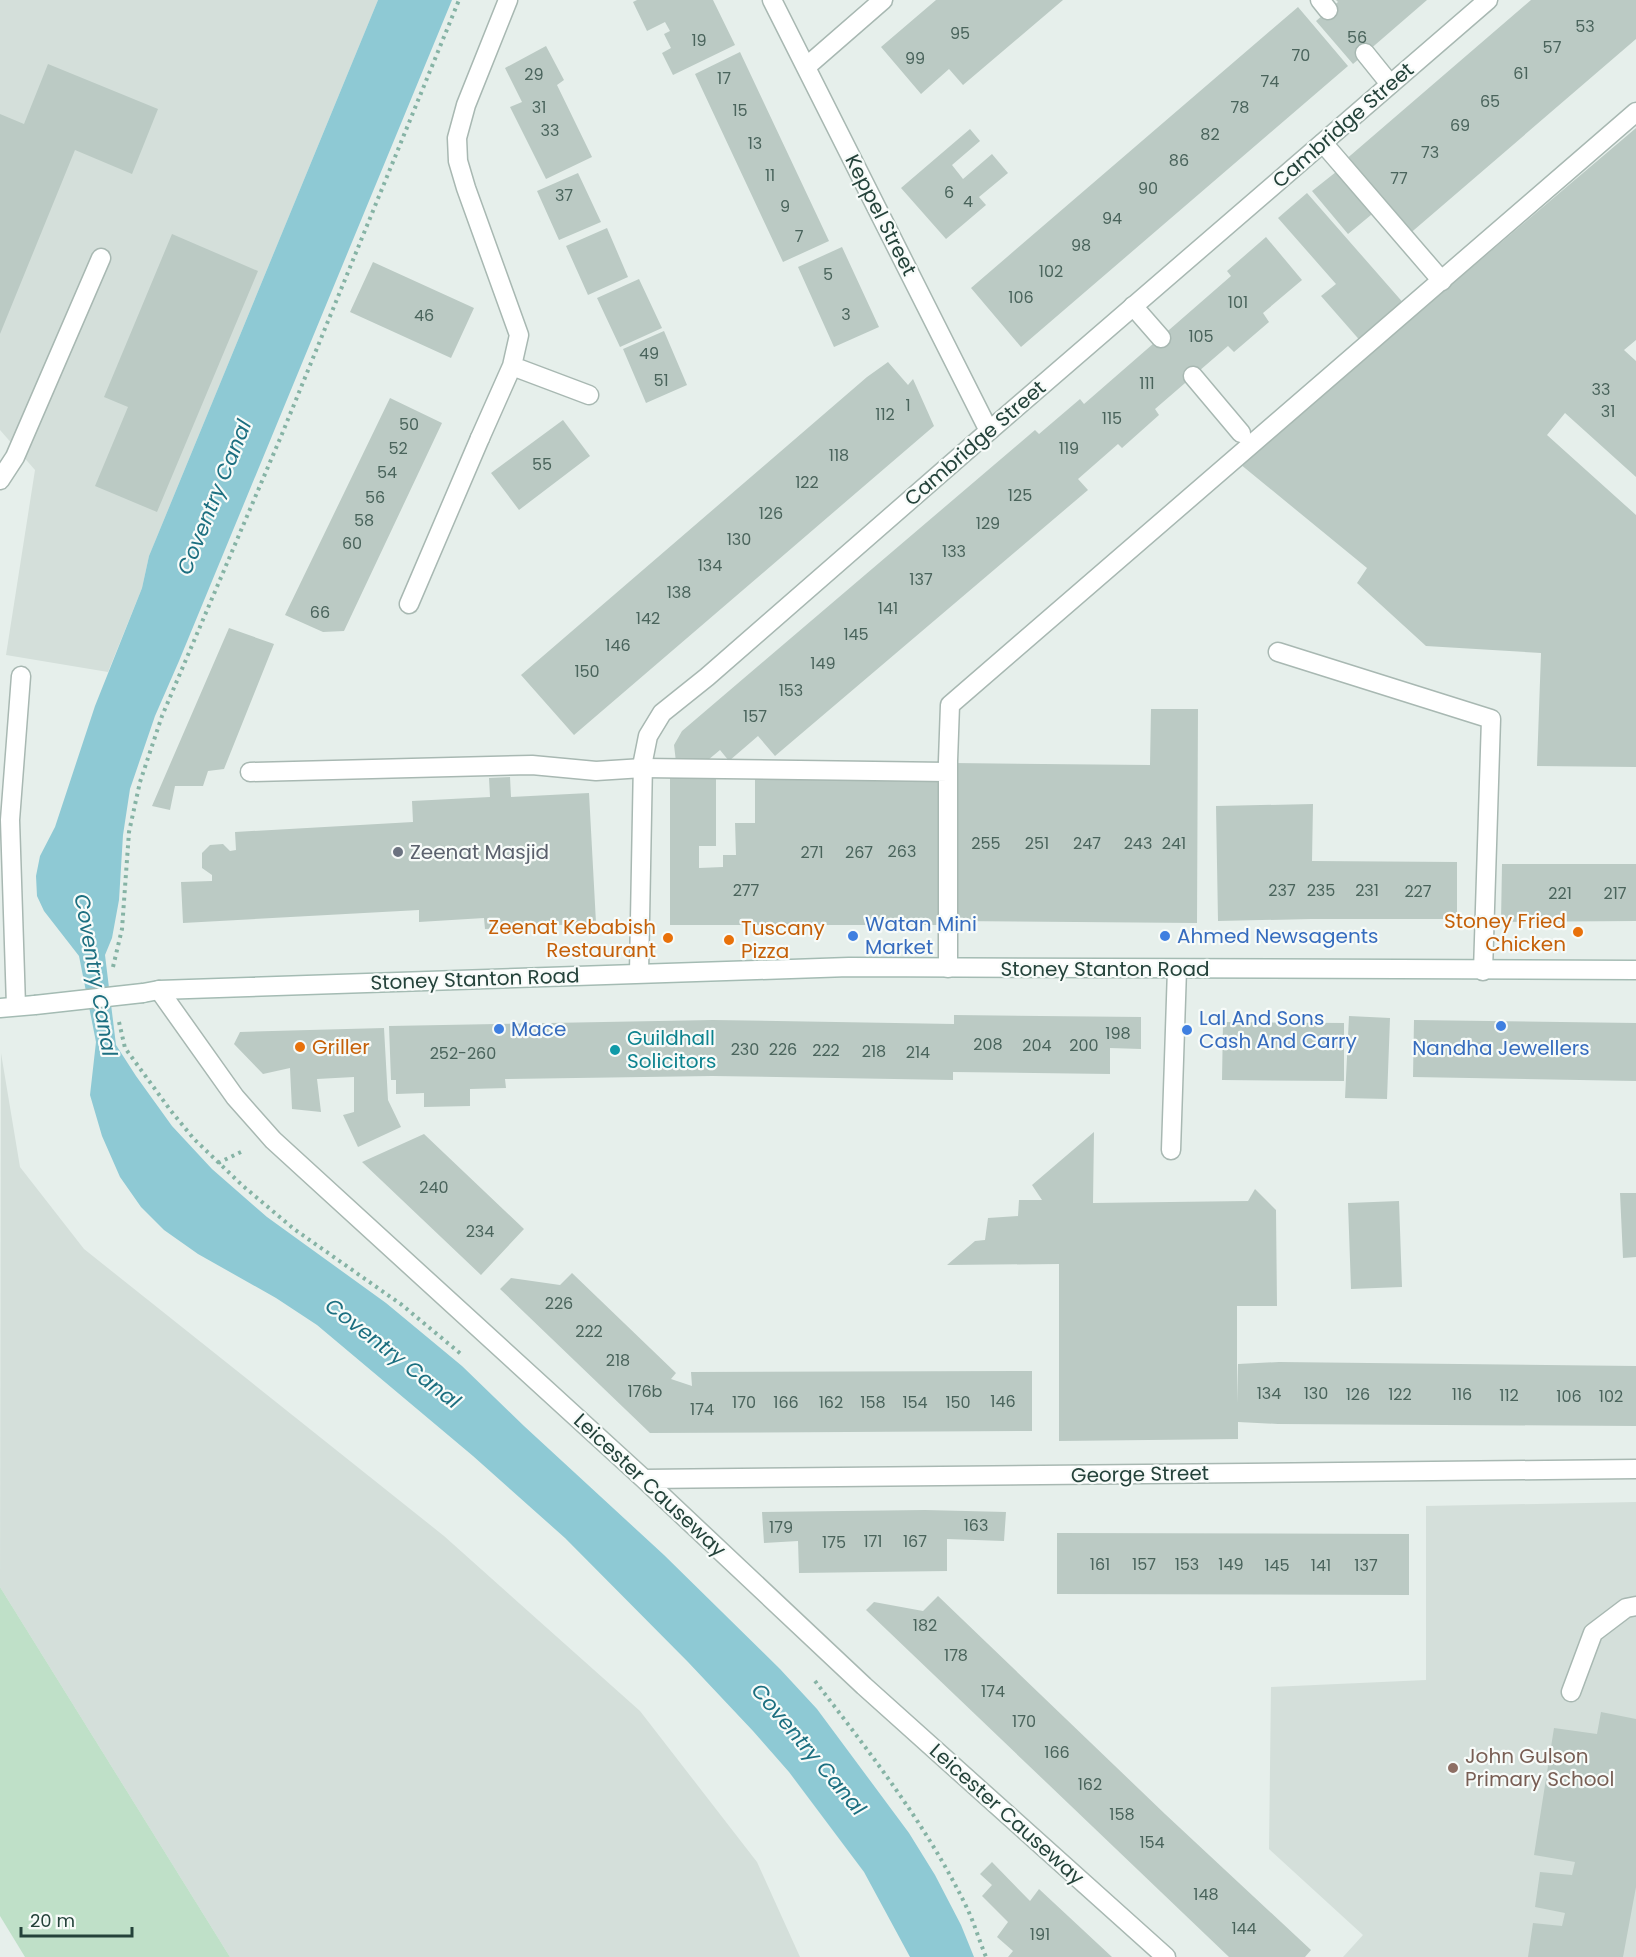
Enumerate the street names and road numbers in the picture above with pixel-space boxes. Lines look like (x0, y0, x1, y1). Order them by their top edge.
street label: Cambridge Street (1266, 56, 1420, 194)
street label: Keppel Street (838, 150, 924, 280)
street label: Cambridge Street (898, 374, 1052, 512)
street label: Stoney Stanton Road (1000, 955, 1210, 983)
street label: Stoney Stanton Road (370, 961, 580, 997)
street label: Leicester Causeway (568, 1407, 732, 1563)
street label: George Street (1071, 1459, 1209, 1489)
street label: Leicester Causeway (924, 1737, 1090, 1891)

